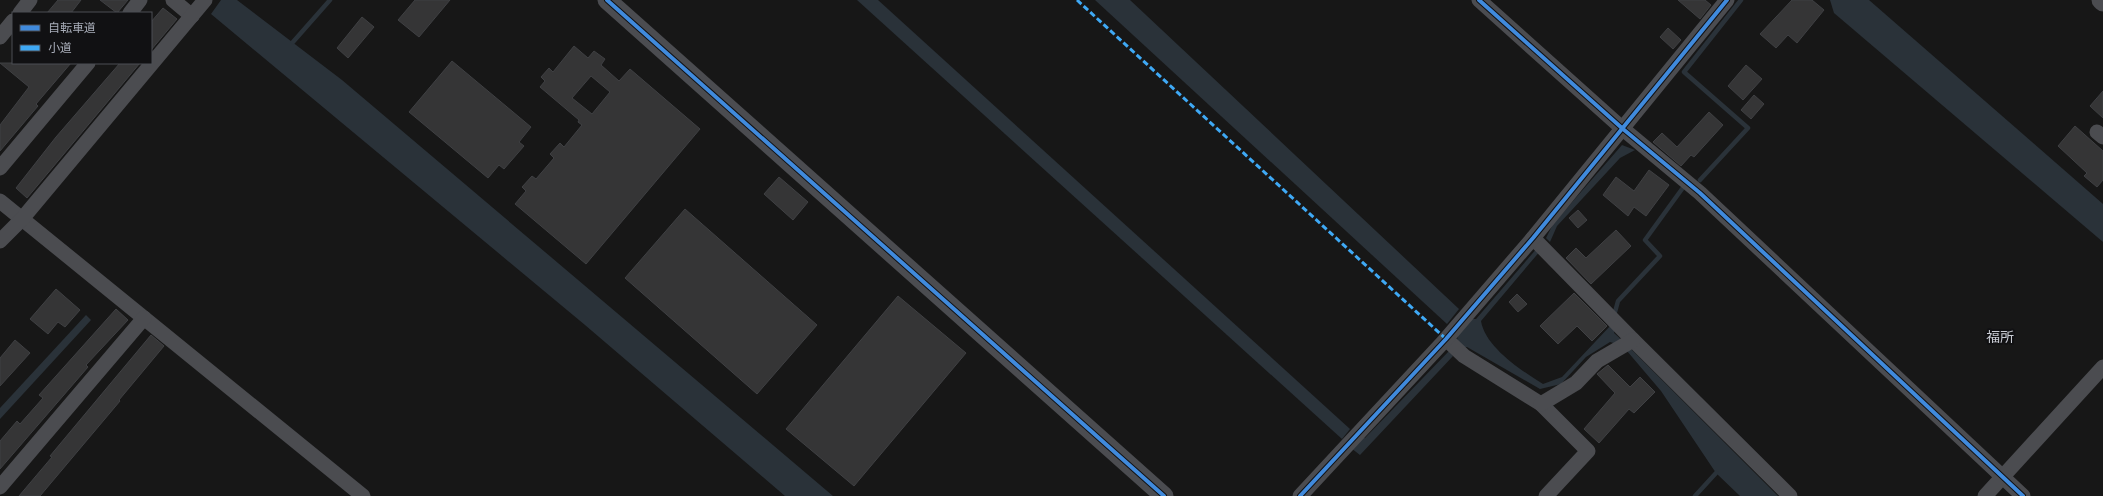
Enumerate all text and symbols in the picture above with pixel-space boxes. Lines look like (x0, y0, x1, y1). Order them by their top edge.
legend (12, 12, 152, 64)
text: 自転車道 (48, 21, 96, 37)
text: 小道 (48, 41, 72, 57)
district label: 福所 (1986, 330, 2014, 347)

